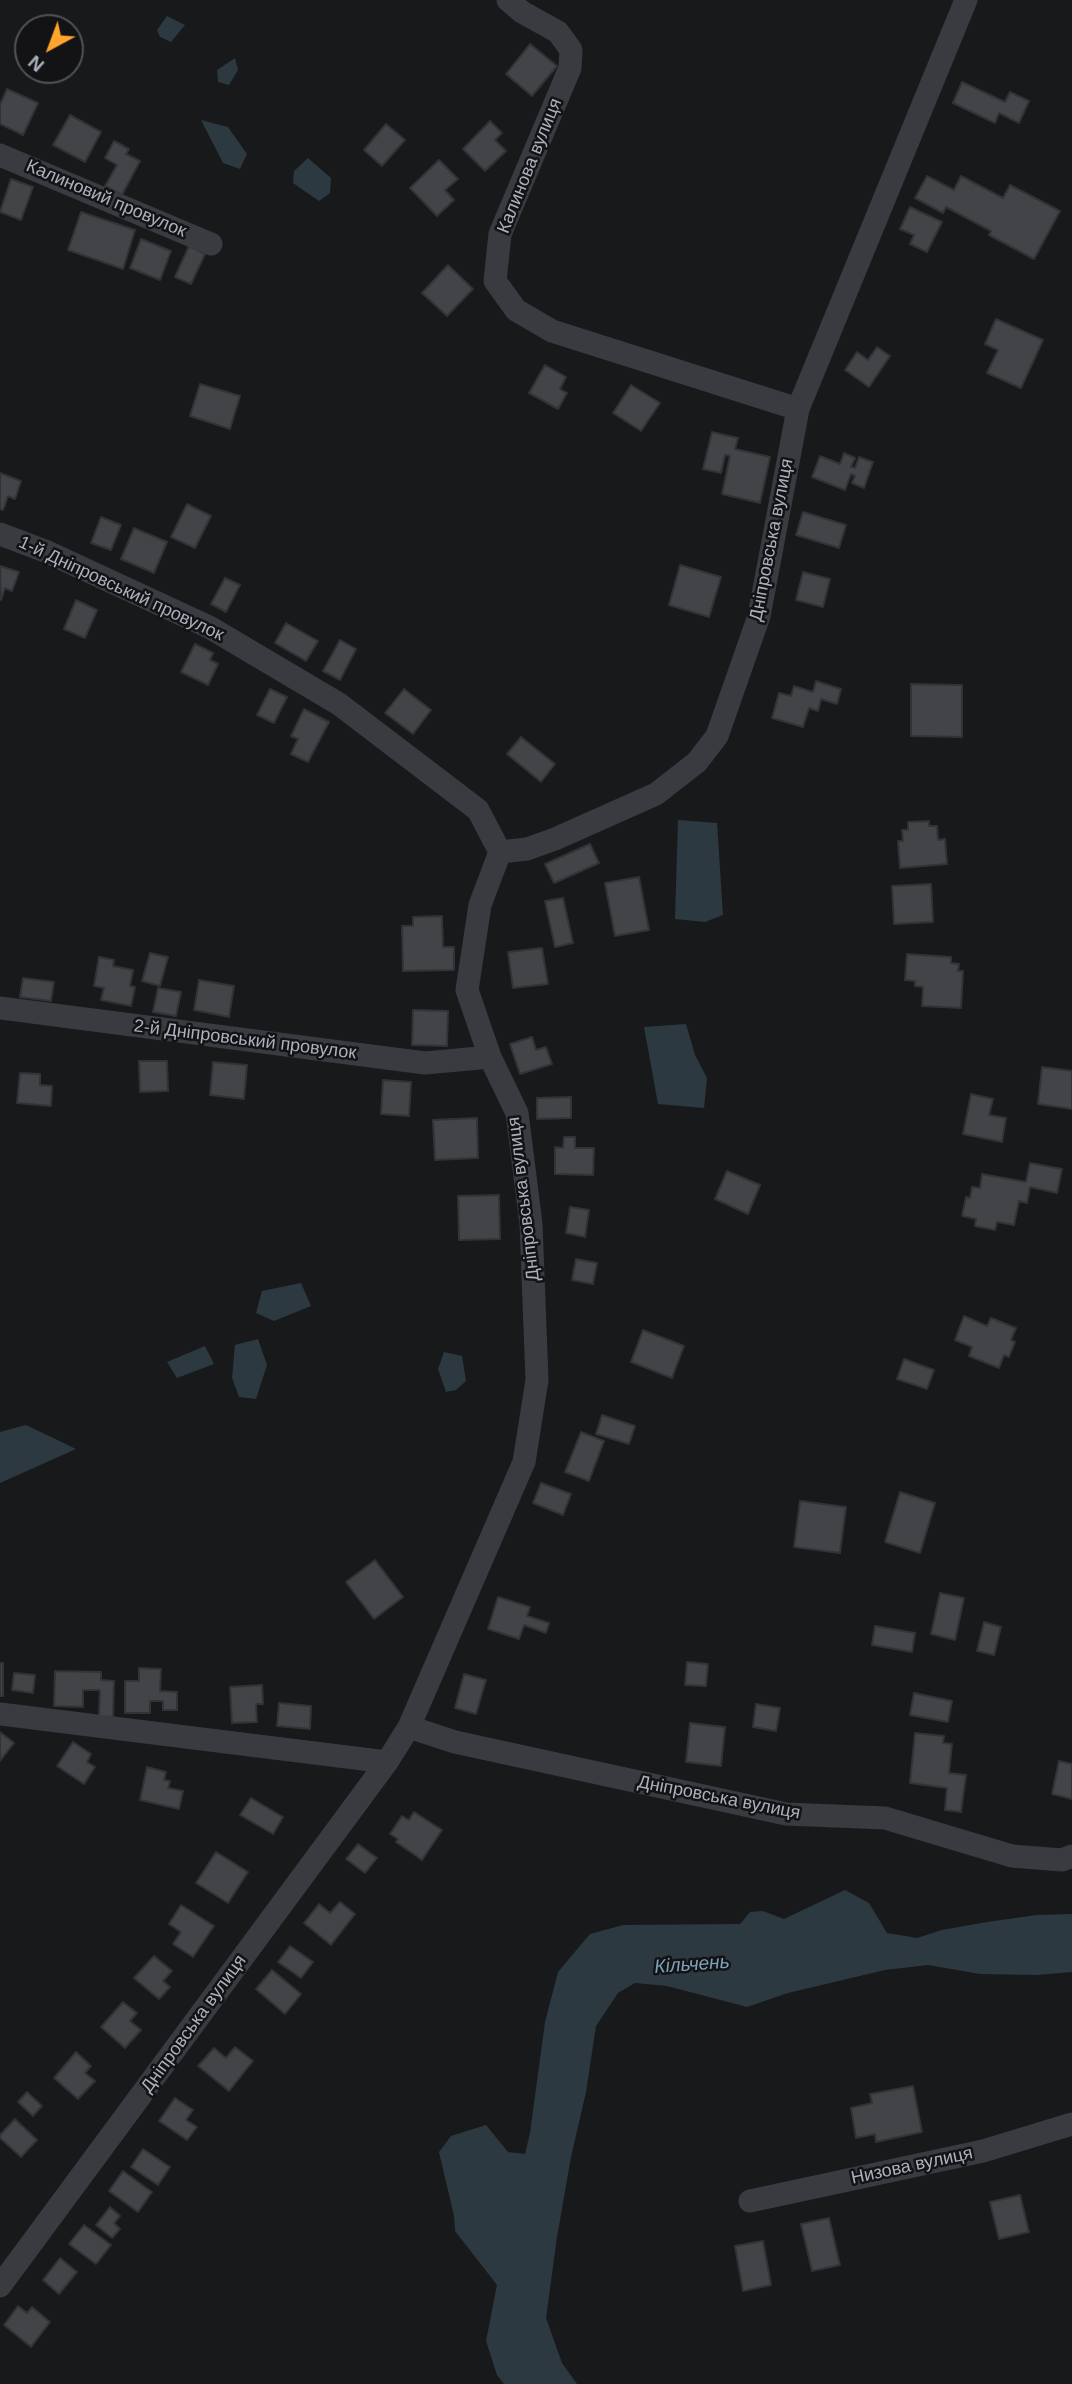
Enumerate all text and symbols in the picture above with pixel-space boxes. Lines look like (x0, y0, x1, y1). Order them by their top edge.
north arrow (14, 14, 84, 84)
text: N (24, 51, 48, 76)
street label: Калинова вулиця (493, 95, 567, 237)
street label: Калиновий провулок (23, 155, 189, 243)
street label: Дніпровська вулиця (746, 457, 798, 623)
street label: 1-й Дніпровський провулок (15, 532, 227, 646)
street label: 2-й Дніпровський провулок (133, 1016, 357, 1064)
street label: Дніпровська вулиця (503, 1116, 545, 1282)
street label: Дніпровська вулиця (636, 1772, 802, 1824)
street label: Дніпровська вулиця (137, 1951, 251, 2097)
water label: Кільчень (654, 1951, 730, 1979)
street label: Низова вулиця (849, 2143, 975, 2189)

